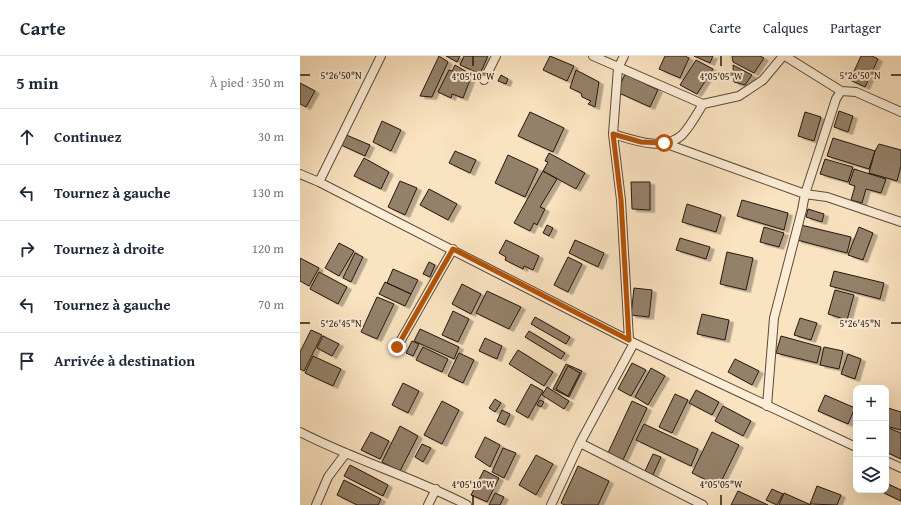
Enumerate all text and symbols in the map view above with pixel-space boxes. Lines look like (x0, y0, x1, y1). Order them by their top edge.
text: Carte (20, 14, 66, 42)
text: Carte (709, 18, 741, 38)
text: Calques (763, 18, 808, 38)
text: Partager (830, 18, 881, 38)
text: 5°26'50"N (320, 68, 362, 83)
text: 5°26'50"N (839, 68, 881, 83)
text: 4°05'10"W (451, 69, 495, 84)
text: 4°05'05"W (699, 69, 743, 84)
text: 5 min (16, 70, 58, 95)
text: À pied · 350 m (209, 73, 284, 92)
icon: ahead (16, 126, 38, 148)
text: Continuez (54, 126, 122, 147)
text: 30 m (258, 127, 284, 146)
route start (655, 134, 673, 152)
icon: left (16, 182, 38, 204)
text: Tournez à gauche (54, 182, 171, 203)
text: 130 m (252, 183, 284, 202)
icon: right (16, 238, 38, 260)
text: Tournez à droite (54, 238, 164, 259)
text: 120 m (252, 239, 284, 258)
icon: left (16, 294, 38, 316)
text: Tournez à gauche (54, 294, 171, 315)
text: 70 m (258, 295, 284, 314)
text: 5°26'45"N (320, 316, 362, 331)
text: 5°26'45"N (839, 316, 881, 331)
route end (388, 338, 406, 356)
icon: arrive (16, 350, 38, 372)
text: Arrivée à destination (54, 350, 195, 371)
map controls (853, 385, 889, 493)
button: + (853, 385, 889, 421)
button: − (853, 421, 889, 457)
button: layers (853, 457, 889, 493)
text: 4°05'10"W (451, 477, 495, 492)
text: 4°05'05"W (699, 477, 743, 492)

